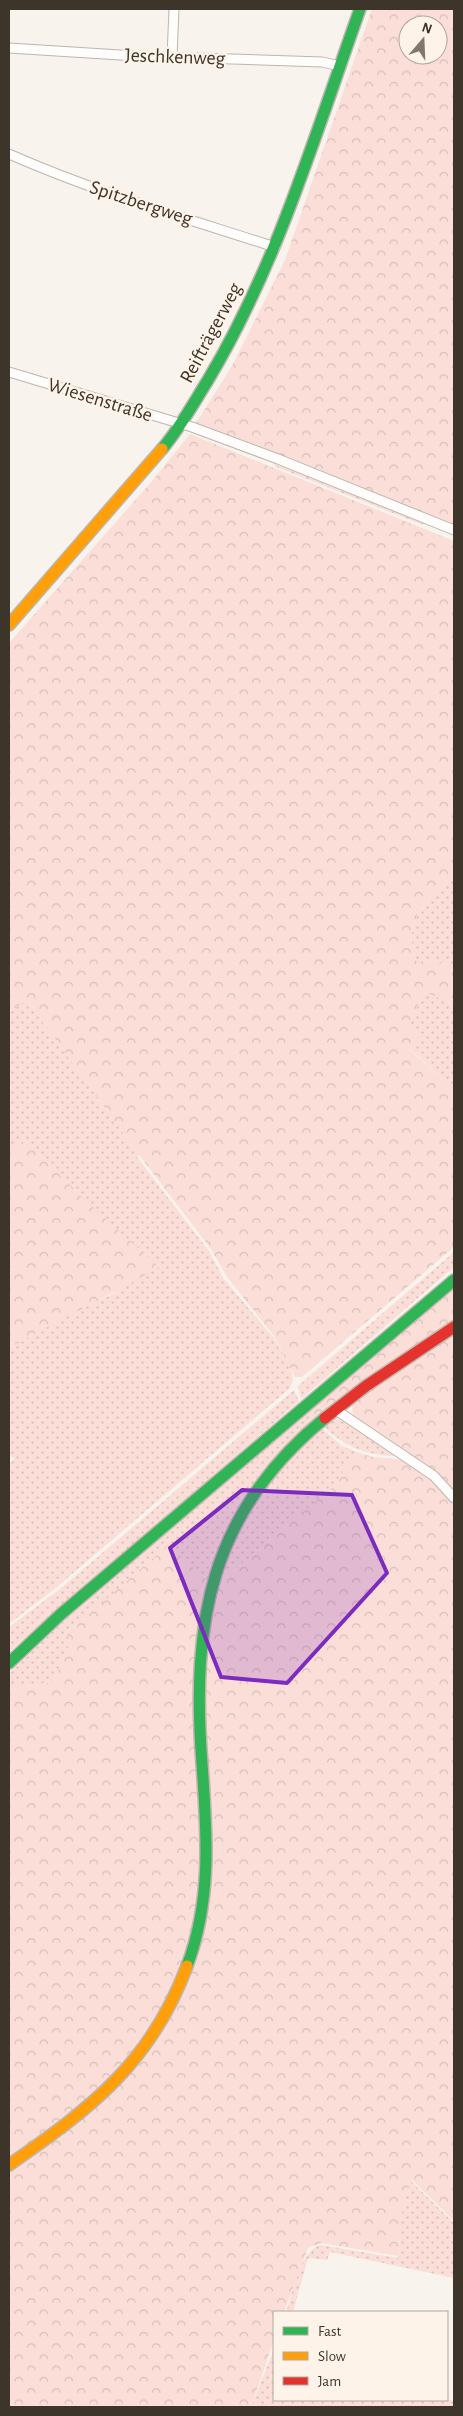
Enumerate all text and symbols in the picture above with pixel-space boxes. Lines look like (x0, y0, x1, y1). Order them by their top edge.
north arrow (398, 15, 448, 65)
text: N (420, 20, 434, 37)
street label: Jeschkenweg (124, 45, 226, 69)
street label: Spitzbergweg (87, 177, 195, 229)
street label: Reifträgerweg (176, 279, 246, 386)
street label: Wiesenstraße (45, 375, 155, 425)
legend (273, 2311, 448, 2401)
text: Fast (318, 2324, 342, 2339)
text: Slow (318, 2349, 346, 2364)
text: Jam (318, 2374, 341, 2389)

